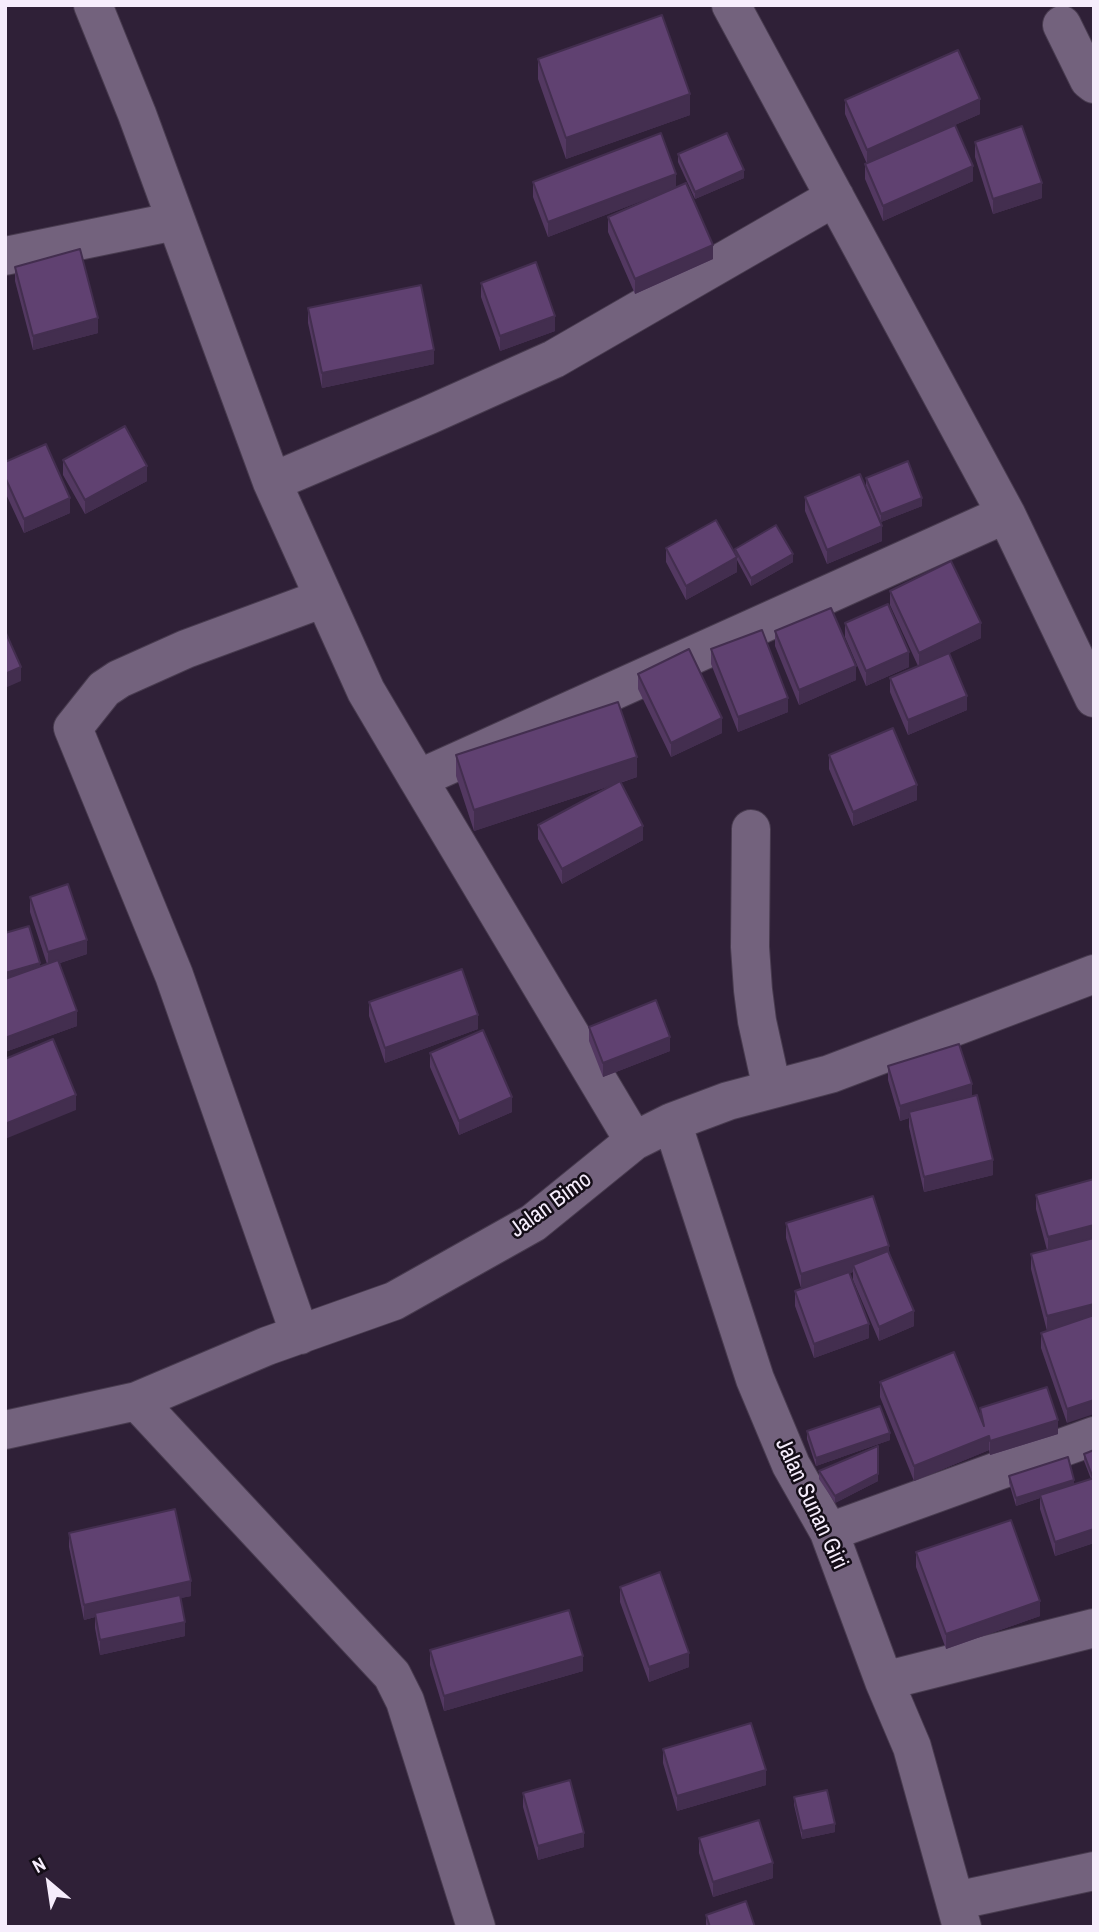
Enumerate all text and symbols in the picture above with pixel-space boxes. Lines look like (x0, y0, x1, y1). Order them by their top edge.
street label: Jalan Bimo (505, 1166, 597, 1244)
street label: Jalan Sunan Giri (769, 1434, 853, 1574)
north arrow (14, 1848, 84, 1918)
text: N (28, 1851, 50, 1879)

